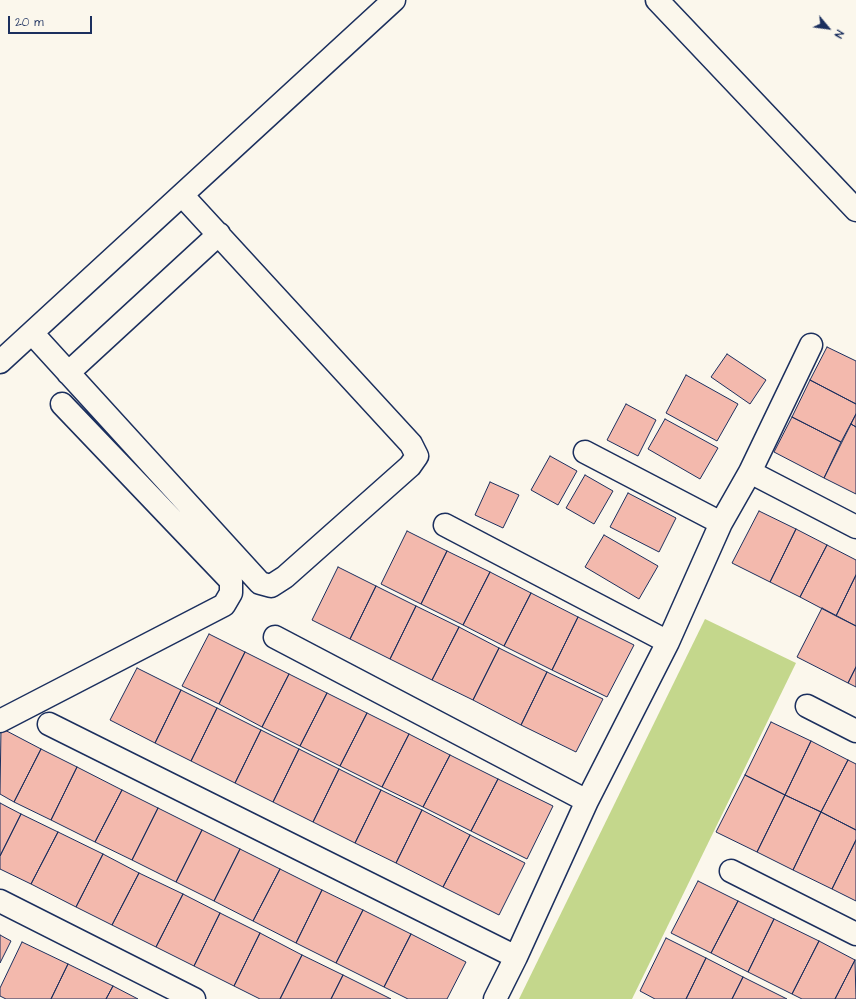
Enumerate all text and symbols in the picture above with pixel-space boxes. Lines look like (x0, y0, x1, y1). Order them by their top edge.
scale bar (10, 8, 94, 34)
north arrow (808, 8, 848, 48)
text: 20 m (15, 14, 44, 31)
text: N (831, 27, 847, 41)

